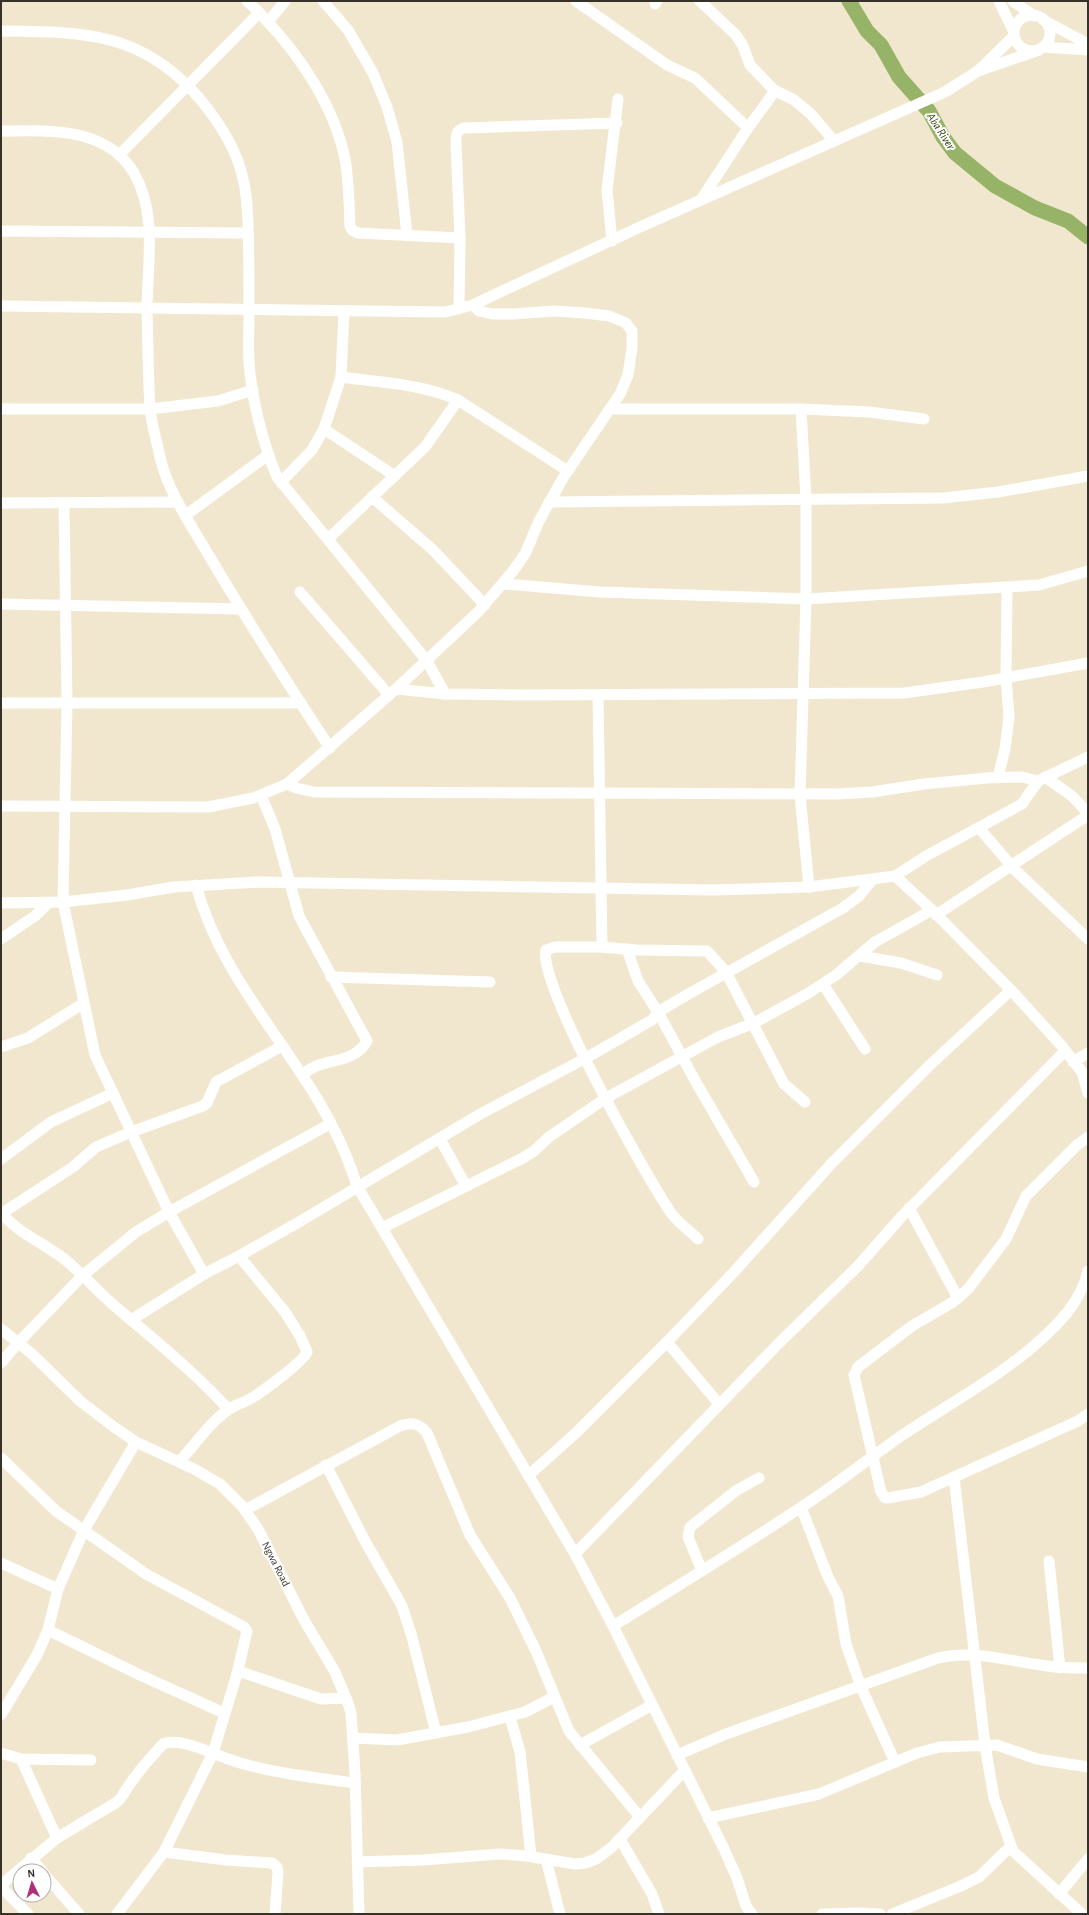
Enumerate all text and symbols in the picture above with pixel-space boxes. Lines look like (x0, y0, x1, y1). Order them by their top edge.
water label: Aba River (924, 110, 958, 152)
street label: Ngwa Road (260, 1540, 292, 1588)
north arrow (12, 1863, 52, 1903)
text: N (27, 1868, 35, 1879)

